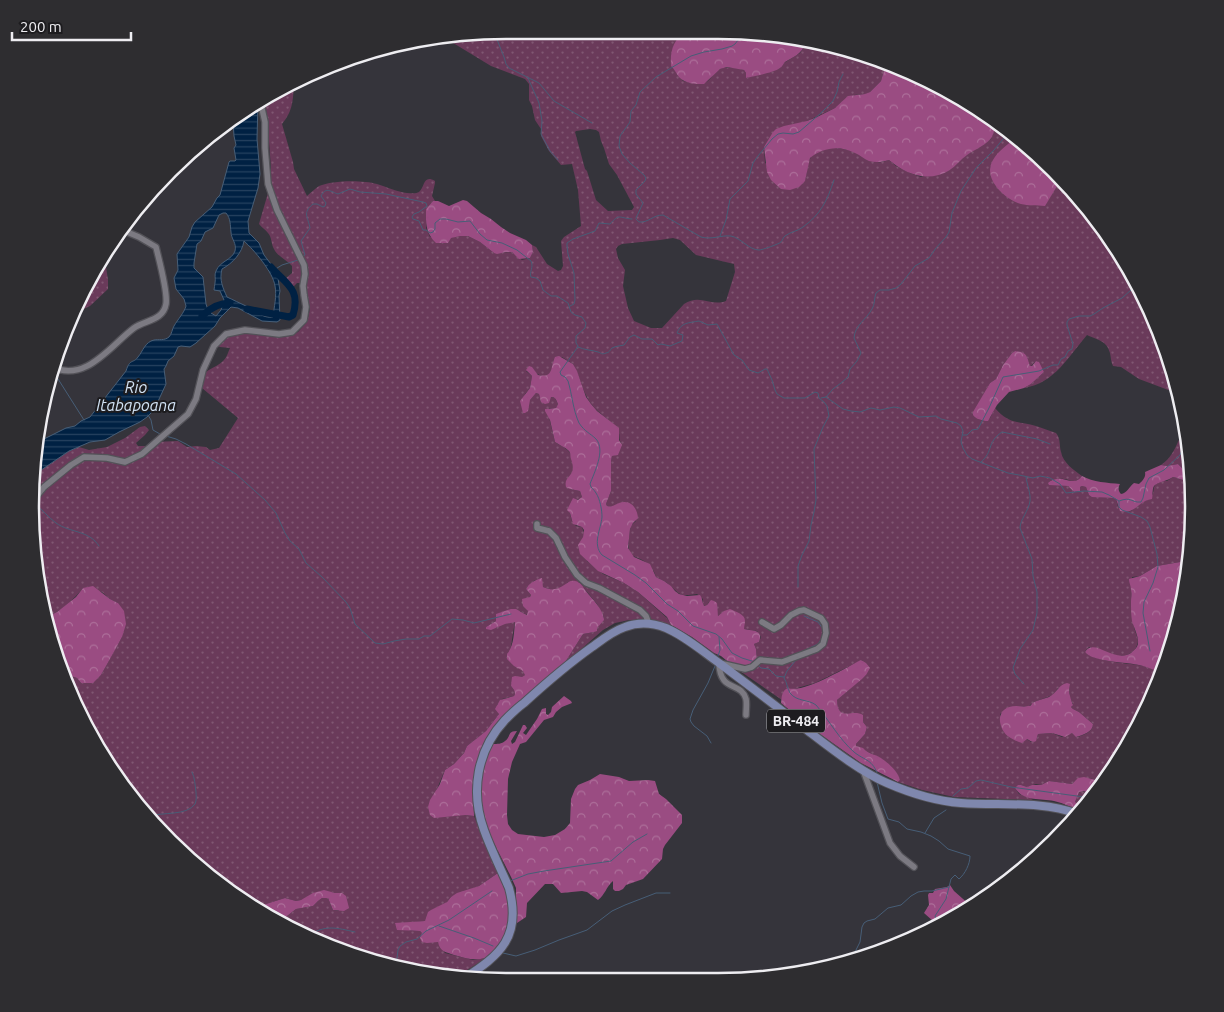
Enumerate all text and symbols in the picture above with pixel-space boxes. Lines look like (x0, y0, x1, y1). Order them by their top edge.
scale bar (12, 10, 131, 42)
text: 200 m (20, 18, 62, 35)
water label: Rio Itabapoana (96, 378, 176, 414)
road number: BR-484 (767, 709, 825, 732)

